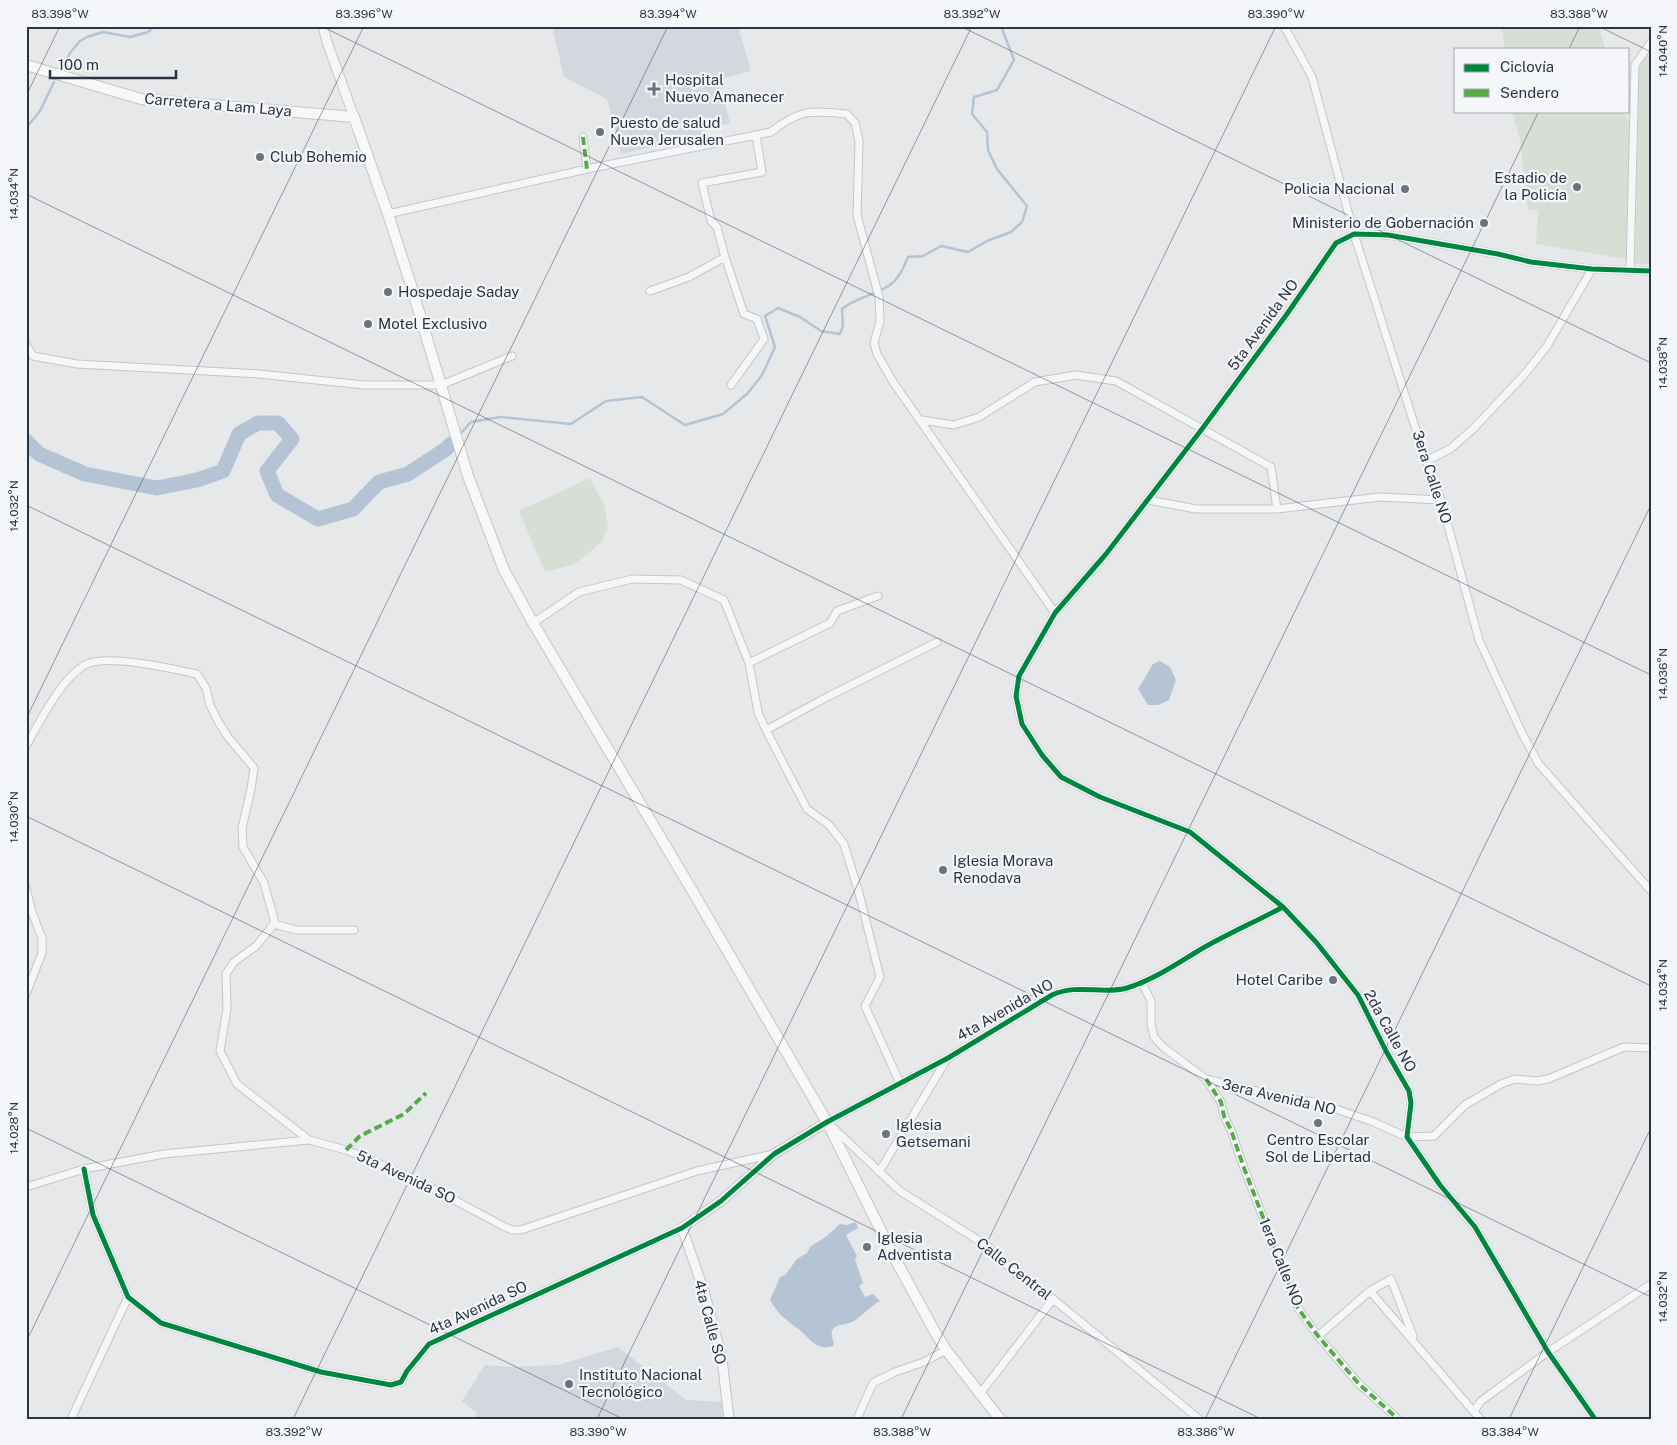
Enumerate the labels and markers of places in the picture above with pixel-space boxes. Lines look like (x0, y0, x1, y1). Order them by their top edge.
place label: Hospital Nuevo Amanecer (665, 71, 784, 105)
marker: Hospital Nuevo Amanecer (647, 82, 661, 96)
place label: Puesto de salud Nueva Jerusalen (610, 114, 724, 148)
marker: Puesto de salud Nueva Jerusalen (594, 126, 606, 138)
place label: Club Bohemio (270, 148, 367, 165)
marker: Club Bohemio (254, 151, 266, 163)
place label: Estadio de la Policía (1494, 169, 1567, 203)
place label: Policia Nacional (1284, 180, 1395, 197)
marker: Estadio de la Policía (1571, 181, 1583, 193)
marker: Policia Nacional (1399, 183, 1411, 195)
place label: Ministerio de Gobernación (1292, 214, 1474, 231)
marker: Ministerio de Gobernación (1478, 217, 1490, 229)
place label: Hospedaje Saday (398, 283, 519, 300)
marker: Hospedaje Saday (382, 286, 394, 298)
place label: Motel Exclusivo (378, 315, 487, 332)
marker: Motel Exclusivo (362, 318, 374, 330)
place label: Iglesia Morava Renodava (953, 852, 1053, 886)
marker: Iglesia Morava Renodava (937, 864, 949, 876)
place label: Hotel Caribe (1236, 971, 1323, 988)
marker: Hotel Caribe (1327, 974, 1339, 986)
place label: Iglesia Getsemani (896, 1116, 971, 1150)
marker: Centro Escolar Sol de Libertad (1312, 1117, 1324, 1129)
marker: Iglesia Getsemani (880, 1128, 892, 1140)
place label: Centro Escolar Sol de Libertad (1265, 1131, 1371, 1165)
place label: Iglesia Adventista (877, 1229, 952, 1263)
marker: Iglesia Adventista (861, 1241, 873, 1253)
place label: Instituto Nacional Tecnológico (579, 1366, 702, 1400)
marker: Instituto Nacional Tecnológico (563, 1378, 575, 1390)

